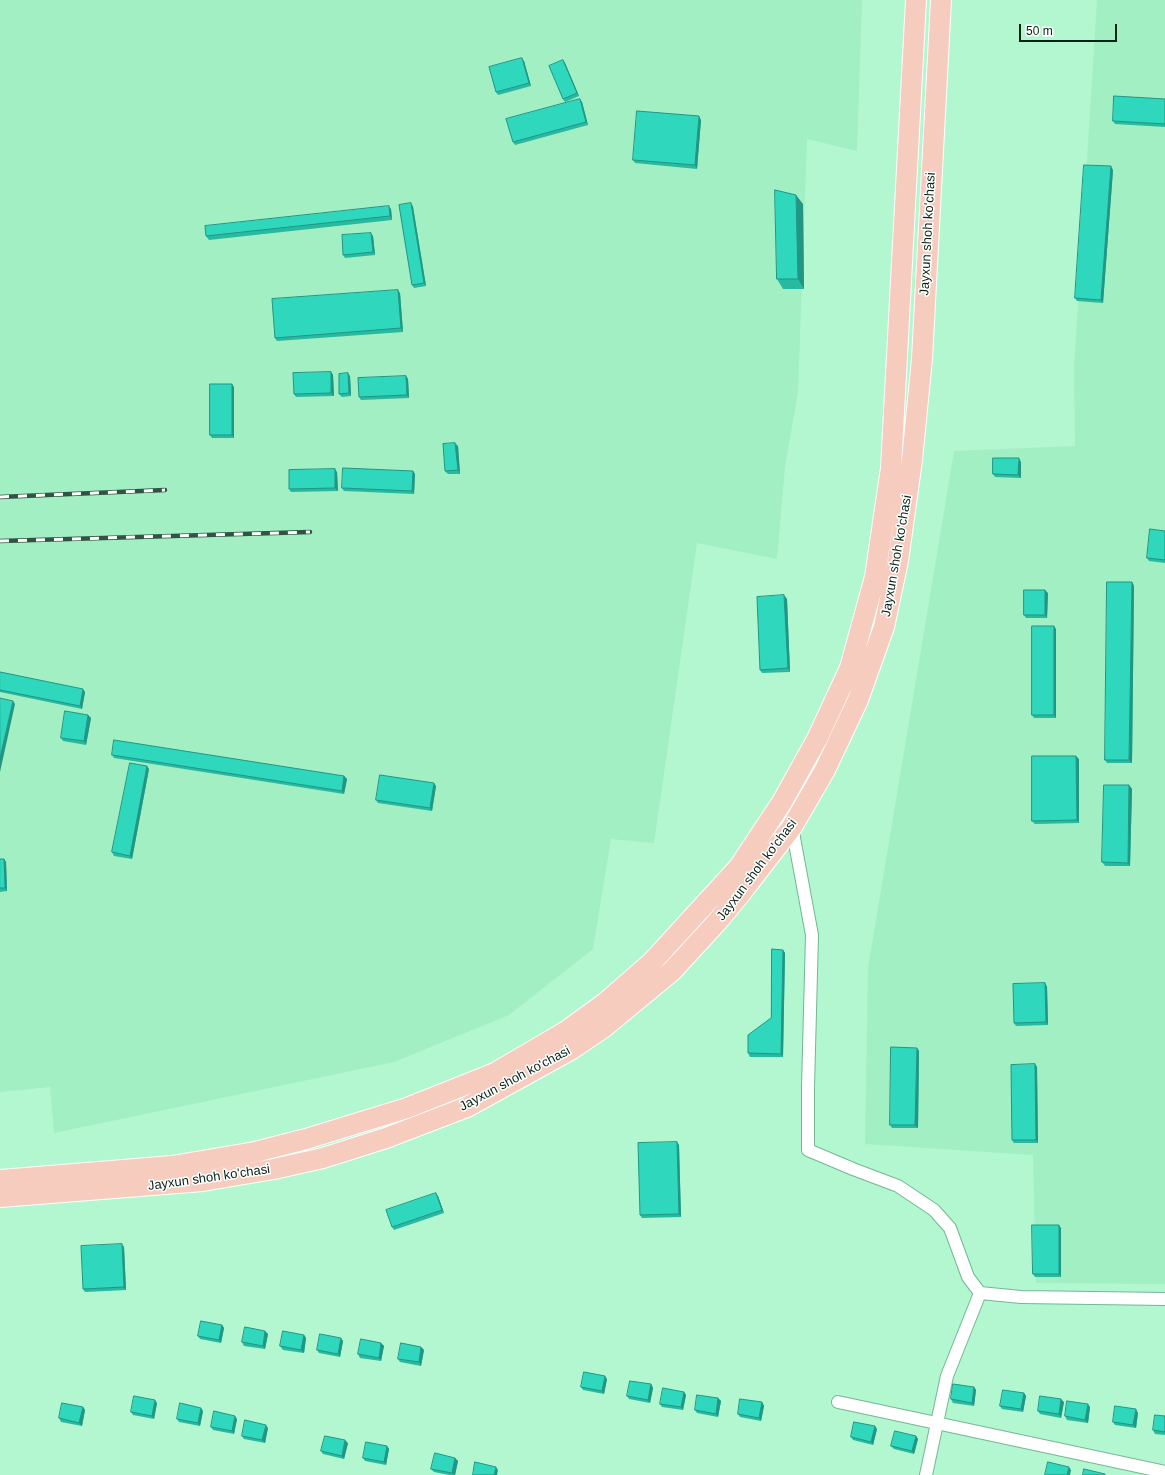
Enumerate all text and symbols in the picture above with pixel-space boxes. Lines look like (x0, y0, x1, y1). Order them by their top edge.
scale bar (1021, 16, 1119, 42)
text: 50 m (1026, 24, 1053, 38)
street label: Jayxun shoh ko'chasi (917, 172, 939, 296)
street label: Jayxun shoh ko'chasi (879, 494, 915, 618)
street label: Jayxun shoh ko'chasi (714, 816, 800, 924)
street label: Jayxun shoh ko'chasi (457, 1043, 573, 1115)
street label: Jayxun shoh ko'chasi (147, 1162, 271, 1194)

